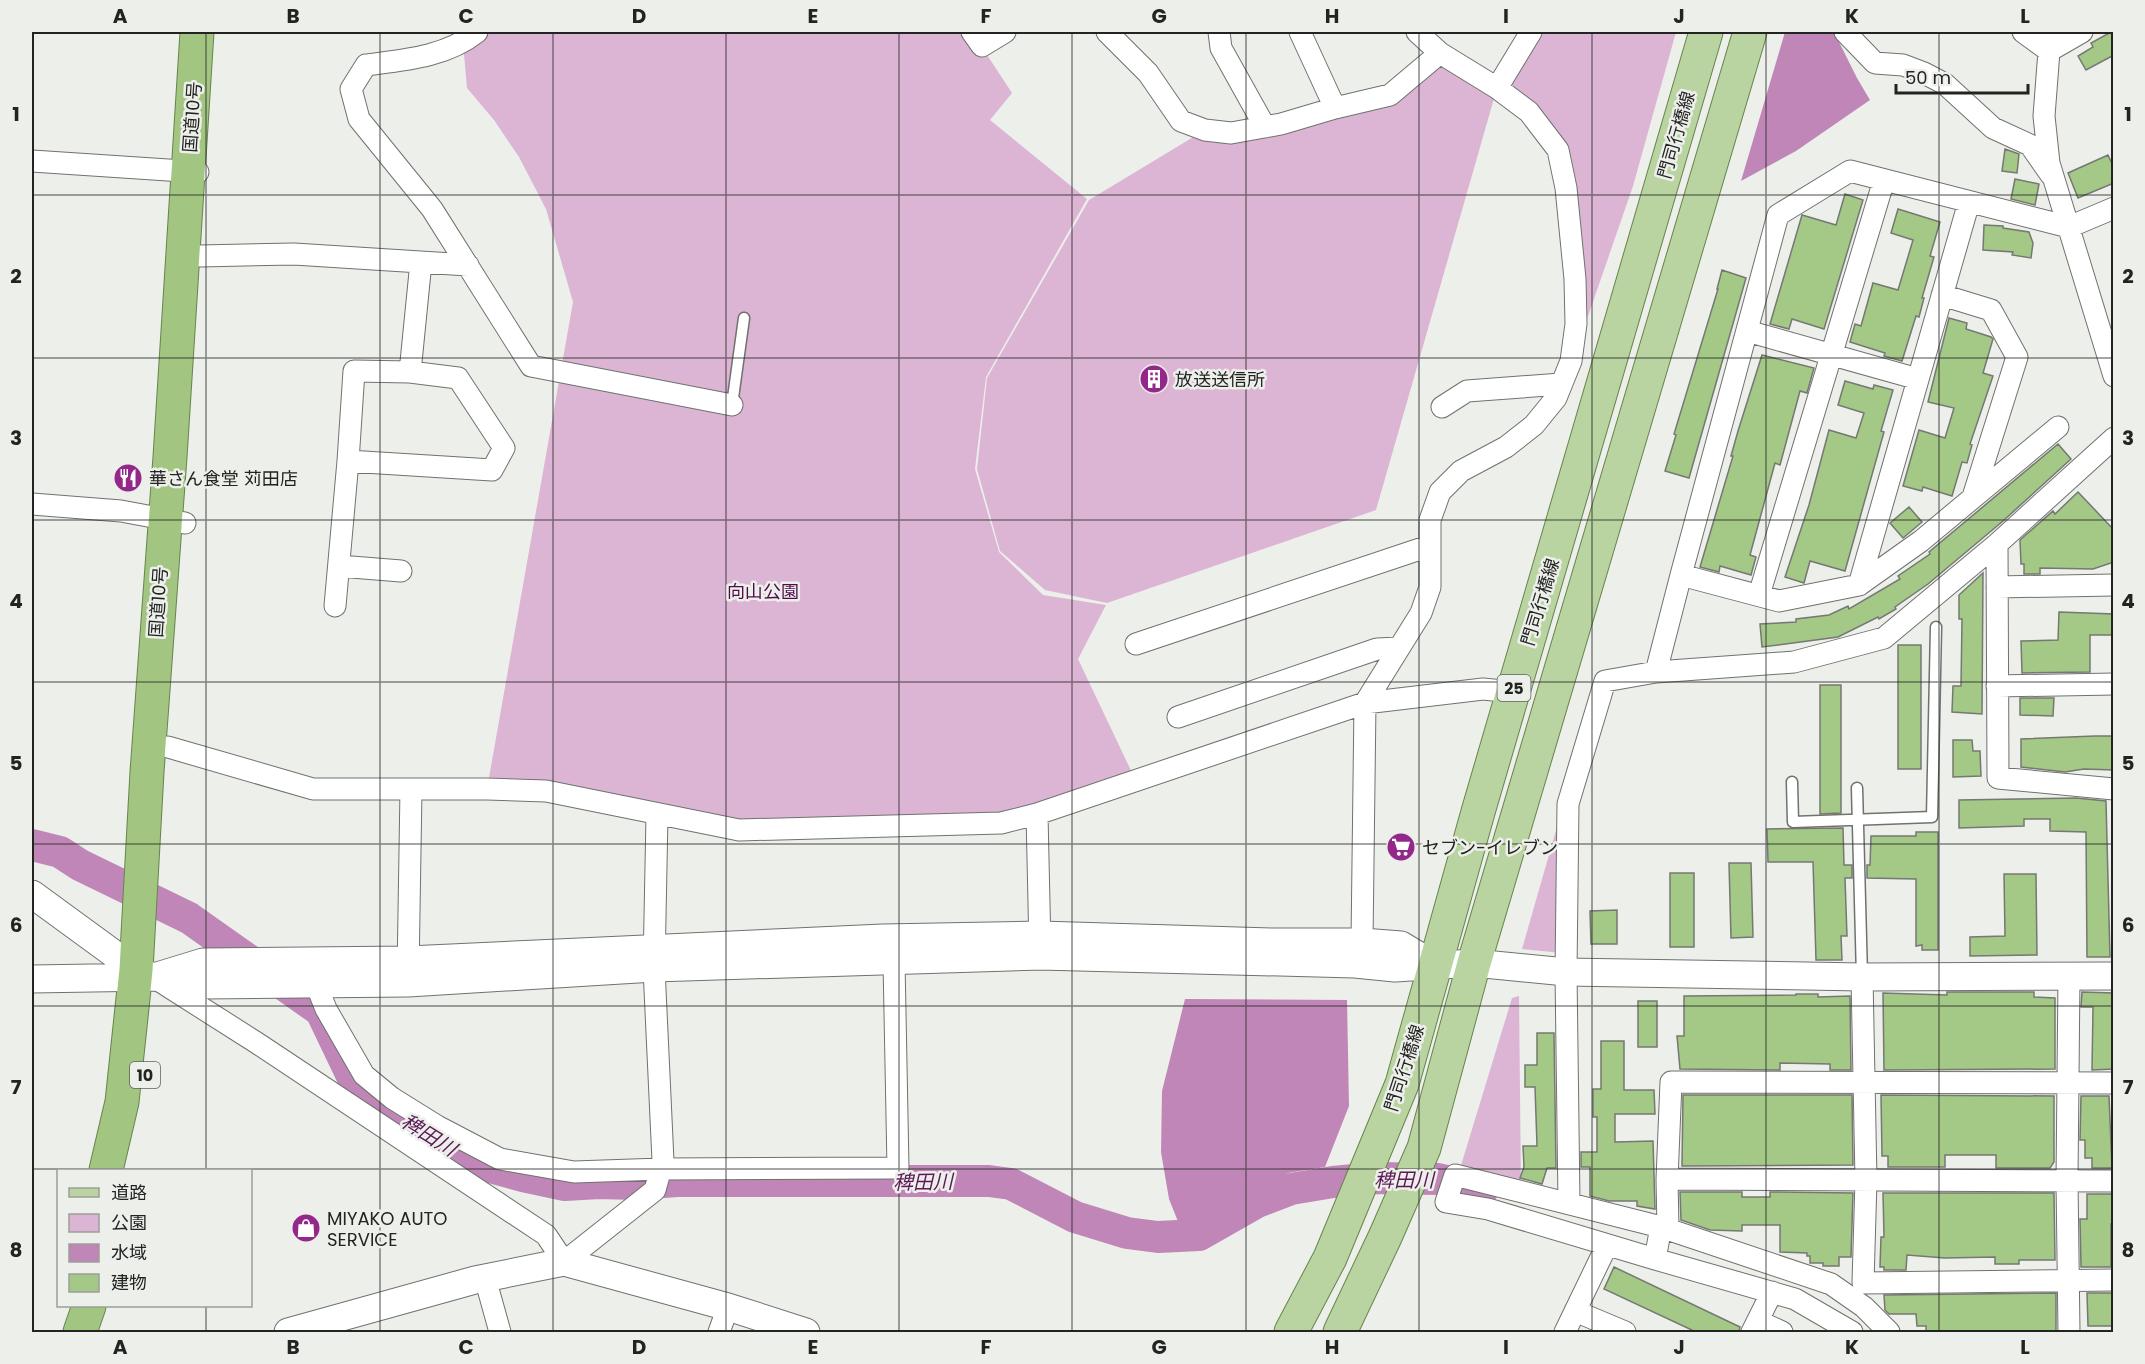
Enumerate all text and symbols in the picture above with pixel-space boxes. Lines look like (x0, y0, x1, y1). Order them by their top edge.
text: A (113, 2, 128, 30)
text: B (286, 2, 300, 30)
text: C (458, 2, 474, 30)
text: D (632, 2, 646, 30)
text: E (808, 2, 818, 30)
text: F (981, 2, 992, 30)
text: G (1151, 2, 1167, 30)
text: H (1325, 2, 1339, 30)
text: I (1503, 2, 1509, 30)
text: J (1673, 2, 1685, 30)
text: K (1845, 2, 1859, 30)
text: L (2020, 2, 2030, 30)
scale bar (1896, 57, 2028, 95)
text: 50 m (1905, 65, 1951, 90)
street label: 国道10号 (177, 81, 207, 153)
street label: 門司行橋線 (1652, 88, 1700, 182)
text: 1 (12, 100, 20, 128)
text: 1 (2124, 100, 2132, 128)
text: 2 (10, 262, 22, 290)
text: 2 (2122, 262, 2134, 290)
building icon: 放送送信所 (1138, 363, 1170, 395)
place label: 放送送信所 (1175, 367, 1265, 392)
text: 3 (10, 424, 22, 452)
text: 3 (2122, 424, 2134, 452)
restaurant icon: 華さん食堂 苅田店 (112, 462, 144, 494)
place label: 華さん食堂 苅田店 (149, 466, 298, 491)
street label: 門司行橋線 (1515, 555, 1565, 649)
street label: 国道10号 (143, 566, 173, 638)
park label: 向山公園 (727, 579, 799, 604)
text: 4 (9, 587, 23, 615)
text: 4 (2121, 587, 2135, 615)
road number: 25 (1498, 675, 1530, 701)
text: 5 (10, 749, 23, 777)
text: 5 (2122, 749, 2135, 777)
supermarket icon: セブン-イレブン (1385, 831, 1417, 863)
place label: セブン-イレブン (1422, 835, 1558, 860)
text: 6 (10, 911, 22, 939)
text: 6 (2122, 911, 2134, 939)
street label: 門司行橋線 (1378, 1021, 1430, 1115)
road number: 10 (130, 1062, 160, 1088)
text: 7 (11, 1073, 22, 1101)
text: 7 (2123, 1073, 2134, 1101)
water label: 稗田川 (396, 1107, 464, 1164)
water label: 稗田川 (1374, 1166, 1436, 1194)
water label: 稗田川 (893, 1167, 955, 1197)
legend (57, 1169, 252, 1307)
text: 道路 (111, 1180, 147, 1205)
place label: MIYAKO AUTO SERVICE (327, 1206, 447, 1252)
text: 公園 (111, 1210, 147, 1235)
shop icon: MIYAKO AUTO SERVICE (290, 1212, 322, 1244)
text: 8 (10, 1236, 22, 1264)
text: 8 (2122, 1236, 2134, 1264)
text: 水域 (111, 1240, 147, 1265)
text: 建物 (111, 1270, 147, 1295)
text: A (113, 1333, 128, 1361)
text: B (286, 1333, 300, 1361)
text: C (458, 1333, 474, 1361)
text: D (632, 1333, 646, 1361)
text: E (808, 1333, 818, 1361)
text: F (981, 1333, 992, 1361)
text: G (1151, 1333, 1167, 1361)
text: H (1325, 1333, 1339, 1361)
text: I (1503, 1333, 1509, 1361)
text: J (1673, 1333, 1685, 1361)
text: K (1845, 1333, 1859, 1361)
text: L (2020, 1333, 2030, 1361)

